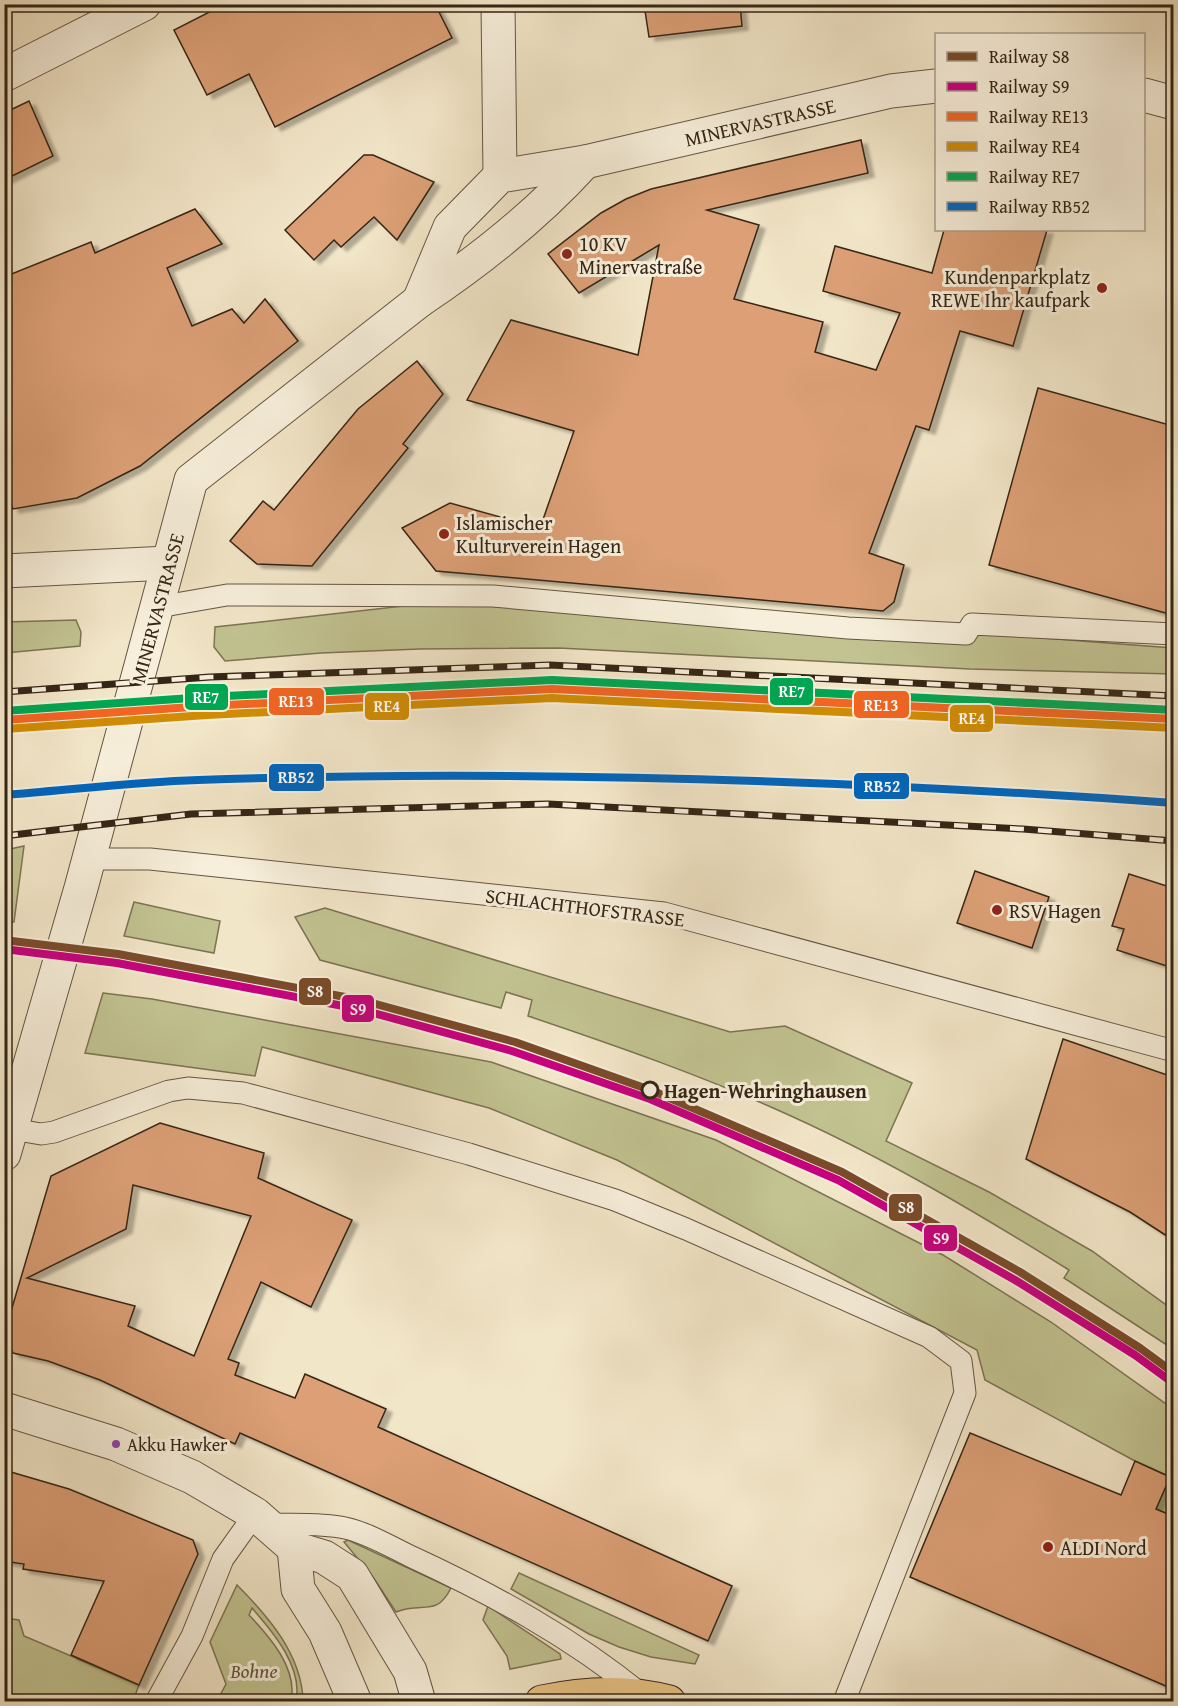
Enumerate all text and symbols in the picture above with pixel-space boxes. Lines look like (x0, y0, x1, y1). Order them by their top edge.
legend (935, 33, 1145, 231)
text: Railway S8 (989, 43, 1069, 70)
text: Railway S9 (989, 73, 1069, 100)
street label: MINERVASTRASSE (682, 91, 838, 153)
text: Railway RE13 (989, 103, 1089, 130)
text: Railway RE4 (989, 133, 1080, 160)
text: Railway RE7 (989, 163, 1080, 190)
text: Railway RB52 (989, 193, 1090, 220)
place label: 10 KV Minervastraße (579, 229, 703, 281)
marker: 10 KV Minervastraße (560, 247, 574, 261)
place label: Kundenparkplatz REWE Ihr kaufpark (931, 262, 1091, 314)
marker: Kundenparkplatz REWE Ihr kaufpark (1095, 281, 1109, 295)
place label: Islamischer Kulturverein Hagen (456, 508, 621, 560)
marker: Islamischer Kulturverein Hagen (437, 527, 451, 541)
street label: MINERVASTRASSE (123, 530, 191, 686)
line badge: RE7 (769, 677, 814, 706)
text: RE7 (779, 679, 805, 703)
line badge: RE7 (184, 683, 229, 711)
text: RE7 (193, 685, 219, 709)
line badge: RE13 (268, 687, 325, 716)
text: RE13 (278, 689, 314, 713)
line badge: RE13 (853, 690, 910, 719)
line badge: RE4 (364, 692, 410, 721)
text: RE13 (863, 693, 899, 717)
text: RE4 (374, 694, 400, 718)
line badge: RE4 (949, 704, 994, 733)
text: RE4 (959, 706, 985, 730)
line badge: RB52 (268, 763, 325, 792)
text: RB52 (278, 765, 314, 789)
line badge: RB52 (853, 772, 910, 800)
text: RB52 (864, 774, 900, 798)
street label: SCHLACHTHOFSTRASSE (484, 880, 686, 934)
place label: RSV Hagen (1009, 896, 1101, 925)
marker: RSV Hagen (990, 903, 1004, 917)
line badge: S8 (298, 977, 332, 1006)
text: S8 (307, 979, 323, 1003)
line badge: S9 (341, 994, 375, 1023)
text: S9 (350, 997, 366, 1021)
place label: Hagen-Wehringhausen (664, 1076, 867, 1105)
marker: Hagen-Wehringhausen (641, 1081, 659, 1099)
line badge: S8 (888, 1193, 923, 1222)
text: S8 (898, 1195, 914, 1219)
line badge: S9 (923, 1224, 958, 1252)
text: S9 (933, 1226, 949, 1250)
place label: Akku Hawker (127, 1431, 228, 1458)
marker: Akku Hawker (110, 1438, 122, 1450)
place label: ALDI Nord (1060, 1533, 1147, 1562)
marker: ALDI Nord (1041, 1540, 1055, 1554)
park label: Bohne (230, 1656, 277, 1685)

